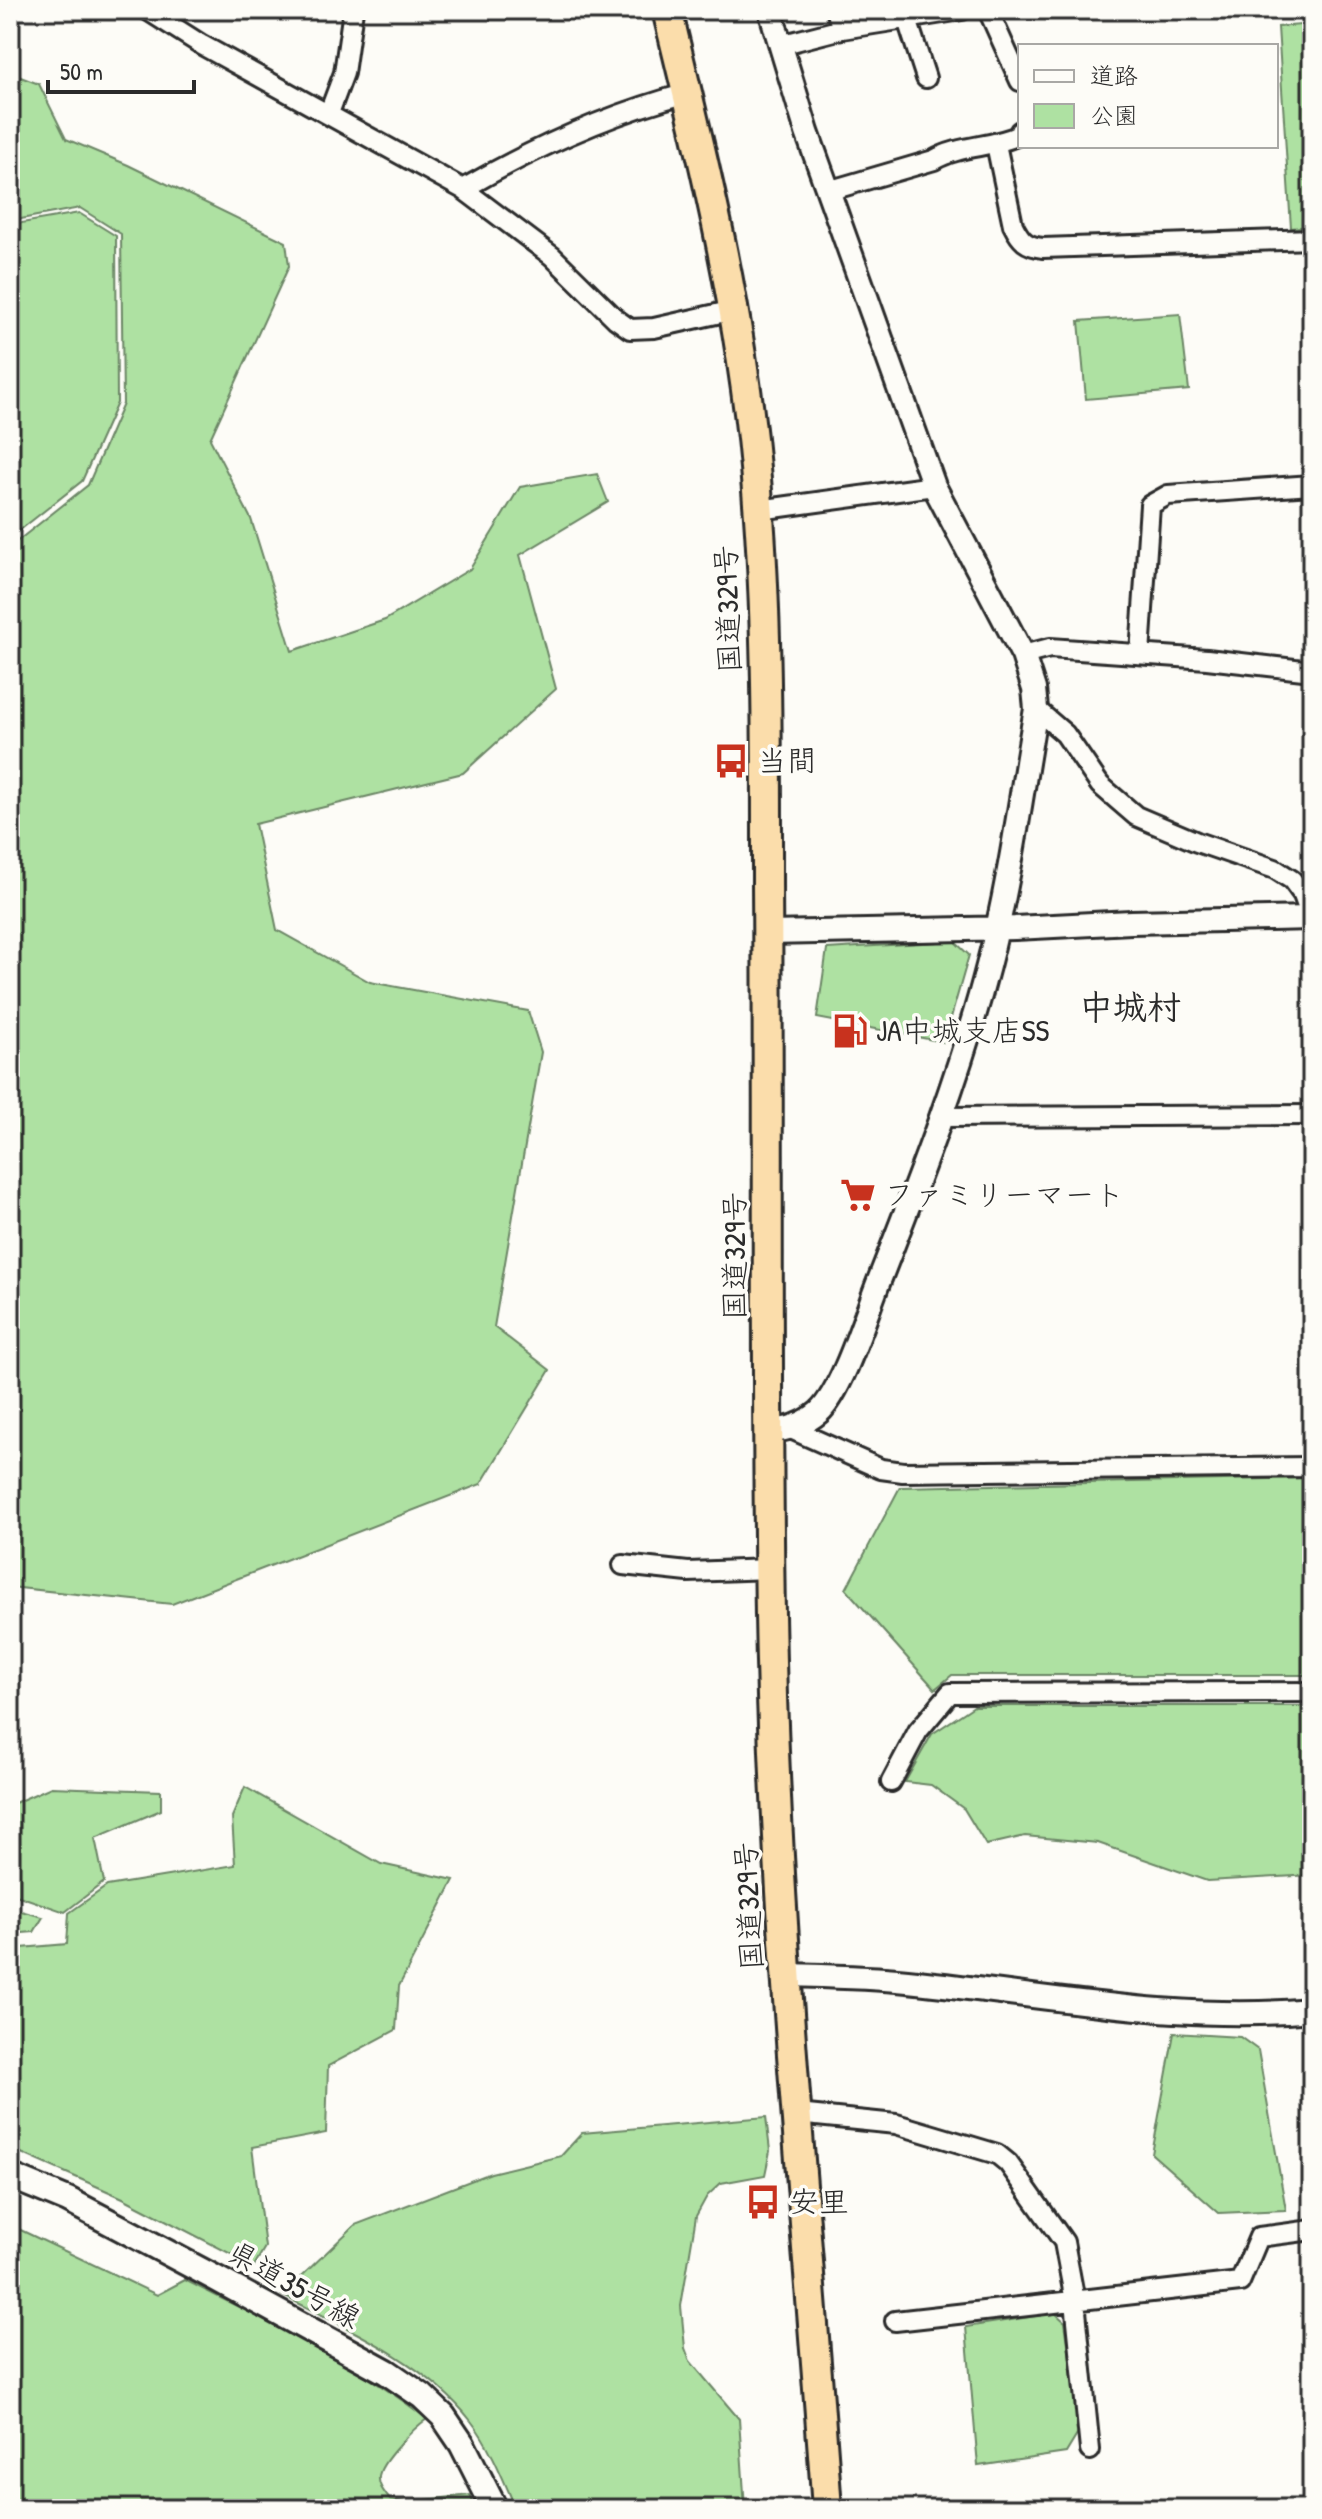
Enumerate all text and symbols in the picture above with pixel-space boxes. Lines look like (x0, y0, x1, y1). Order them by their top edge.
scale bar (48, 44, 194, 94)
legend (1018, 44, 1278, 148)
text: 50 m (60, 55, 103, 87)
text: 道路 (1090, 59, 1138, 91)
text: 公園 (1090, 99, 1138, 131)
street label: 国道329号 (705, 544, 749, 674)
place label: 当間 (757, 740, 817, 780)
bus stop icon: 当間 (712, 742, 750, 780)
district label: 中城村 (1079, 984, 1181, 1030)
place label: JA中城支店SS (876, 1010, 1050, 1050)
fuel station icon: JA中城支店SS (831, 1012, 869, 1050)
place label: ファミリーマート (884, 1174, 1125, 1214)
supermarket icon: ファミリーマート (839, 1176, 877, 1214)
street label: 国道329号 (714, 1192, 754, 1320)
street label: 国道329号 (725, 1841, 771, 1971)
place label: 安里 (789, 2181, 849, 2221)
bus stop icon: 安里 (744, 2183, 782, 2221)
street label: 県道35号線 (221, 2231, 368, 2337)

